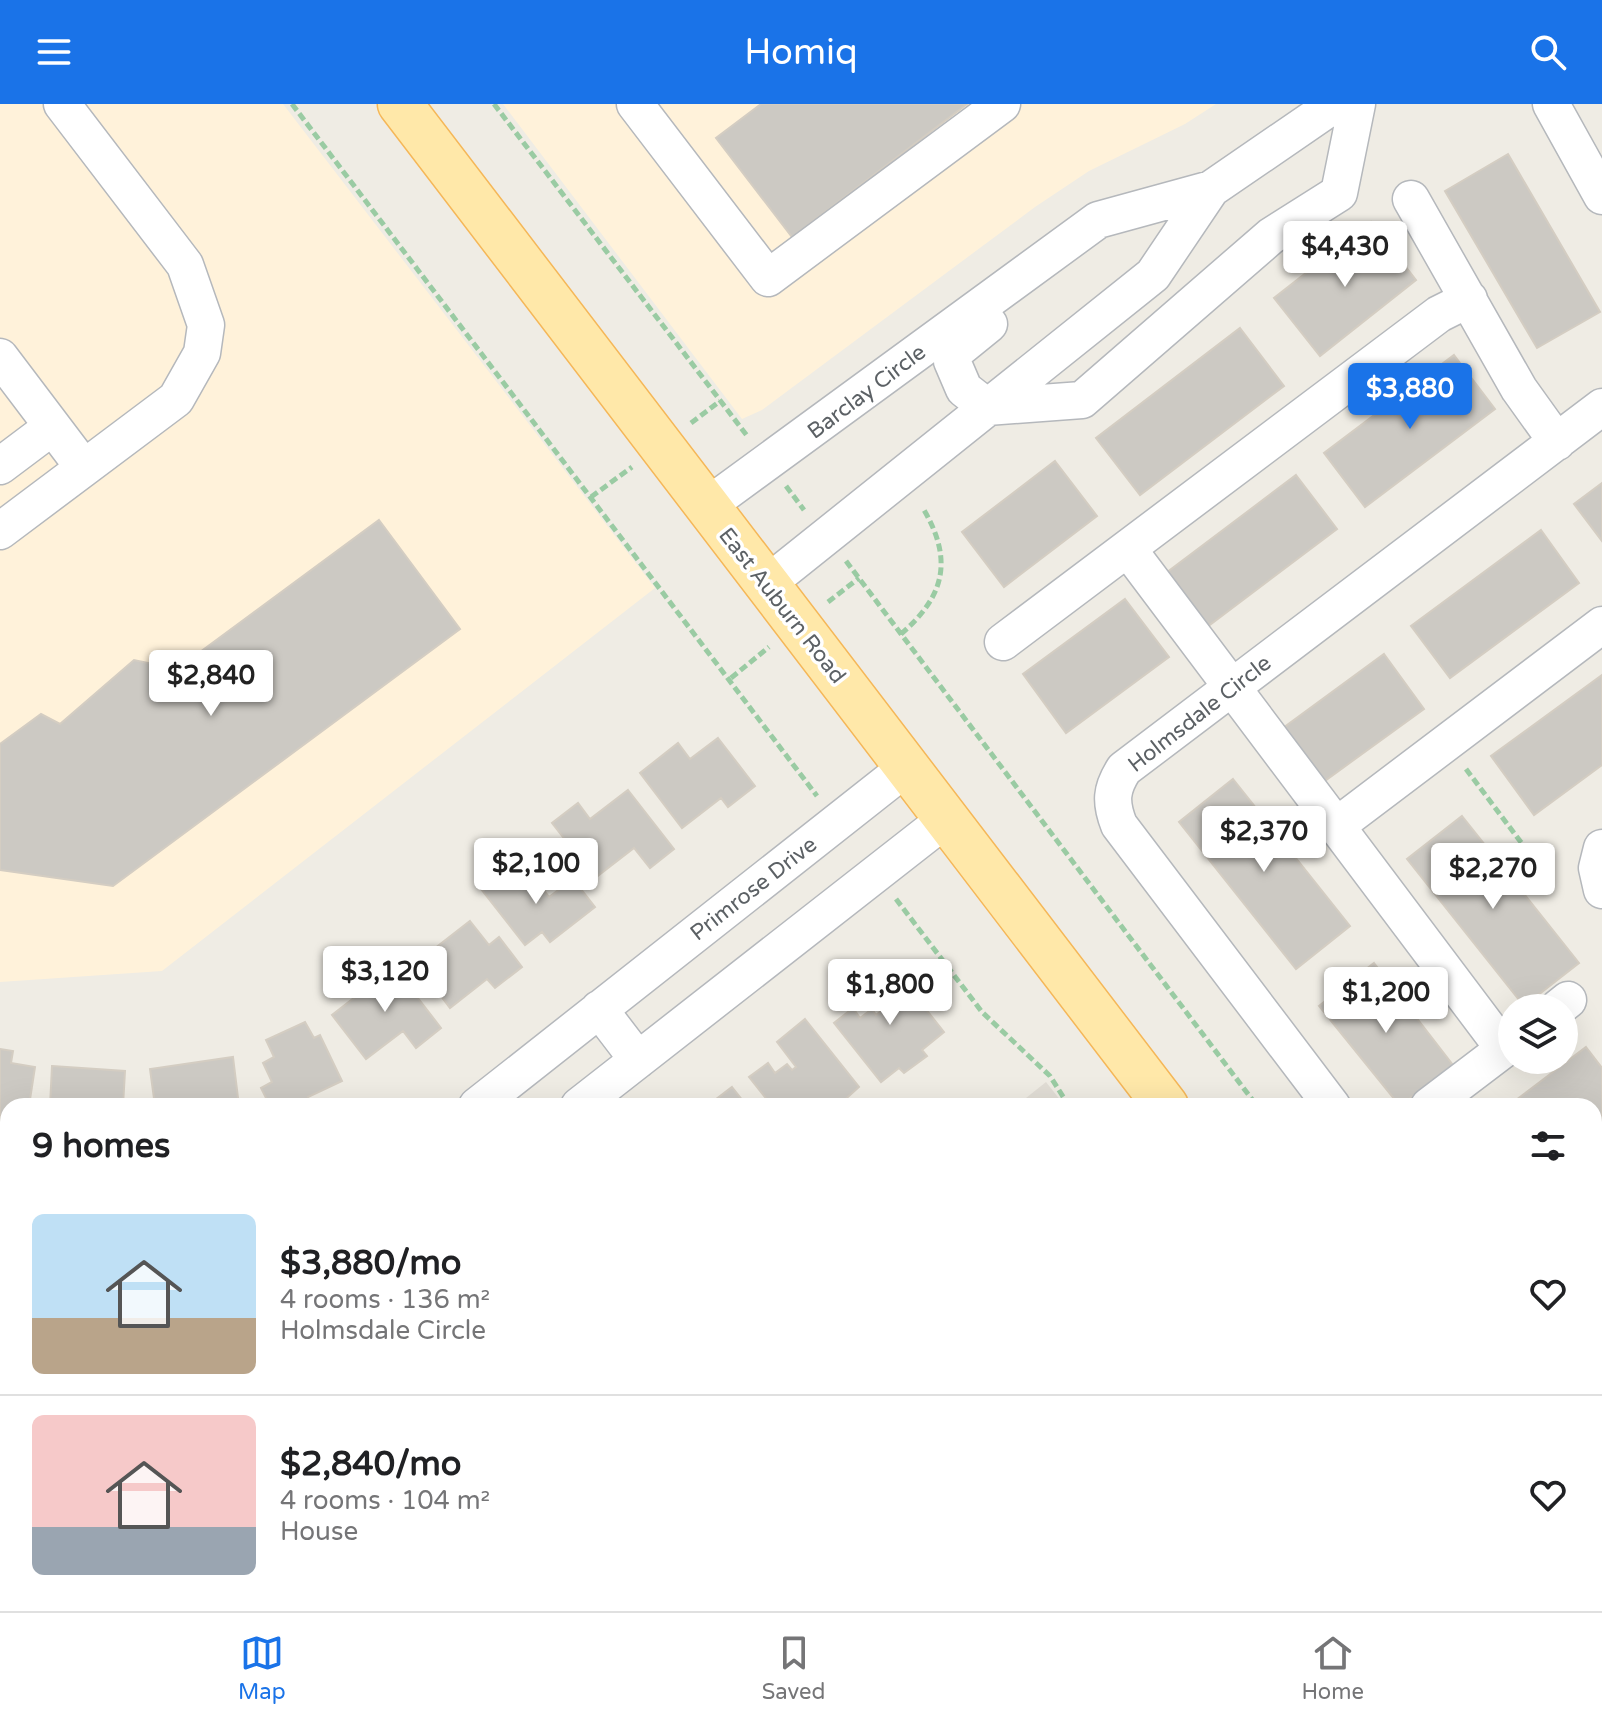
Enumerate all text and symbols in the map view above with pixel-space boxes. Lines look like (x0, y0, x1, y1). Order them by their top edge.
icon: menu (32, 30, 76, 74)
icon: search (1526, 30, 1570, 74)
text: Homiq (744, 31, 858, 74)
pin: $4,430 (1280, 221, 1410, 289)
text: $4,430 (1301, 231, 1389, 262)
street label: Barclay Circle (802, 339, 931, 445)
pin: $3,880 (1345, 363, 1475, 431)
text: $3,880 (1366, 373, 1454, 404)
street label: East Auburn Road (713, 523, 851, 689)
pin: $2,840 (146, 650, 276, 718)
street label: Holmsdale Circle (1123, 650, 1276, 778)
text: $2,840 (167, 660, 255, 691)
pin: $2,370 (1199, 806, 1329, 874)
text: $2,370 (1220, 816, 1308, 847)
street label: Primrose Drive (685, 831, 822, 946)
pin: $2,100 (471, 838, 601, 906)
pin: $2,270 (1428, 843, 1558, 911)
text: $2,100 (492, 848, 580, 879)
text: $2,270 (1449, 853, 1537, 884)
pin: $3,120 (320, 946, 450, 1014)
text: $3,120 (341, 956, 429, 987)
pin: $1,800 (825, 959, 955, 1027)
pin: $1,200 (1321, 967, 1451, 1035)
text: $1,800 (846, 969, 934, 1000)
text: $1,200 (1342, 977, 1430, 1008)
map controls (1498, 994, 1578, 1074)
button: layers (1498, 994, 1578, 1074)
icon: filters (1526, 1124, 1570, 1168)
text: 9 homes (32, 1126, 170, 1167)
text: $3,880/mo (280, 1243, 461, 1284)
icon: home (96, 1246, 192, 1342)
icon: heart (1526, 1272, 1570, 1316)
text: 4 rooms · 136 m² (280, 1284, 490, 1315)
text: Holmsdale Circle (280, 1315, 486, 1346)
text: $2,840/mo (280, 1444, 461, 1485)
icon: home (96, 1447, 192, 1543)
icon: heart (1526, 1473, 1570, 1517)
text: 4 rooms · 104 m² (280, 1485, 490, 1516)
text: House (280, 1516, 358, 1547)
tab: Map (238, 1631, 286, 1705)
tab: Saved (762, 1631, 825, 1705)
tab: Home (1302, 1631, 1364, 1705)

